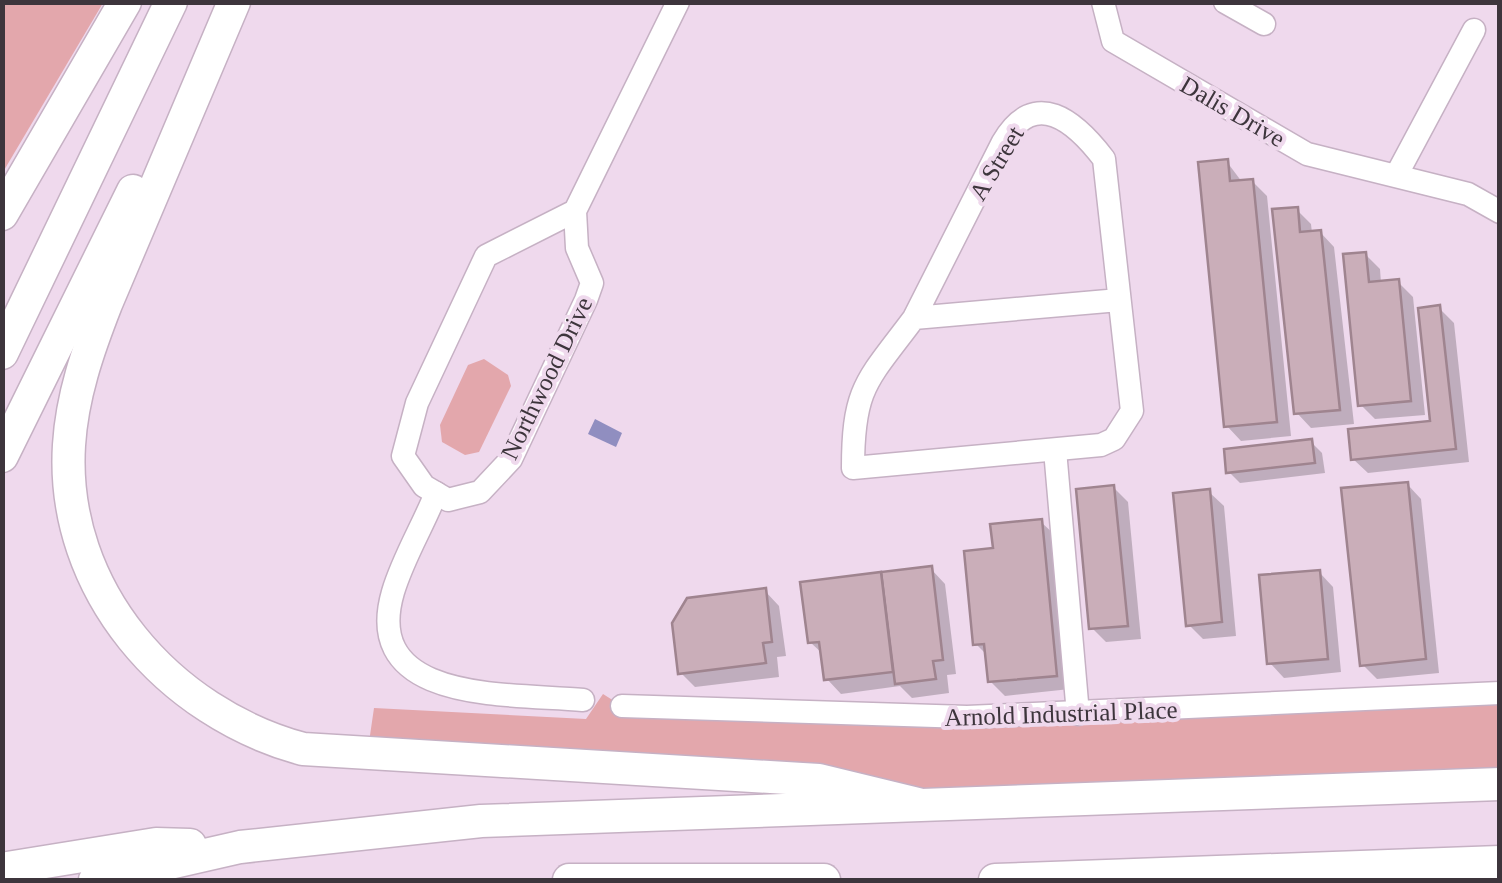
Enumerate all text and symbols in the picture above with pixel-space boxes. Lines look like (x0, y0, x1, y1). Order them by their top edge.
street label: Dalis Drive (1176, 71, 1290, 152)
street label: A Street (964, 121, 1029, 205)
street label: Northwood Drive (496, 293, 597, 464)
street label: Arnold Industrial Place (944, 696, 1178, 731)

